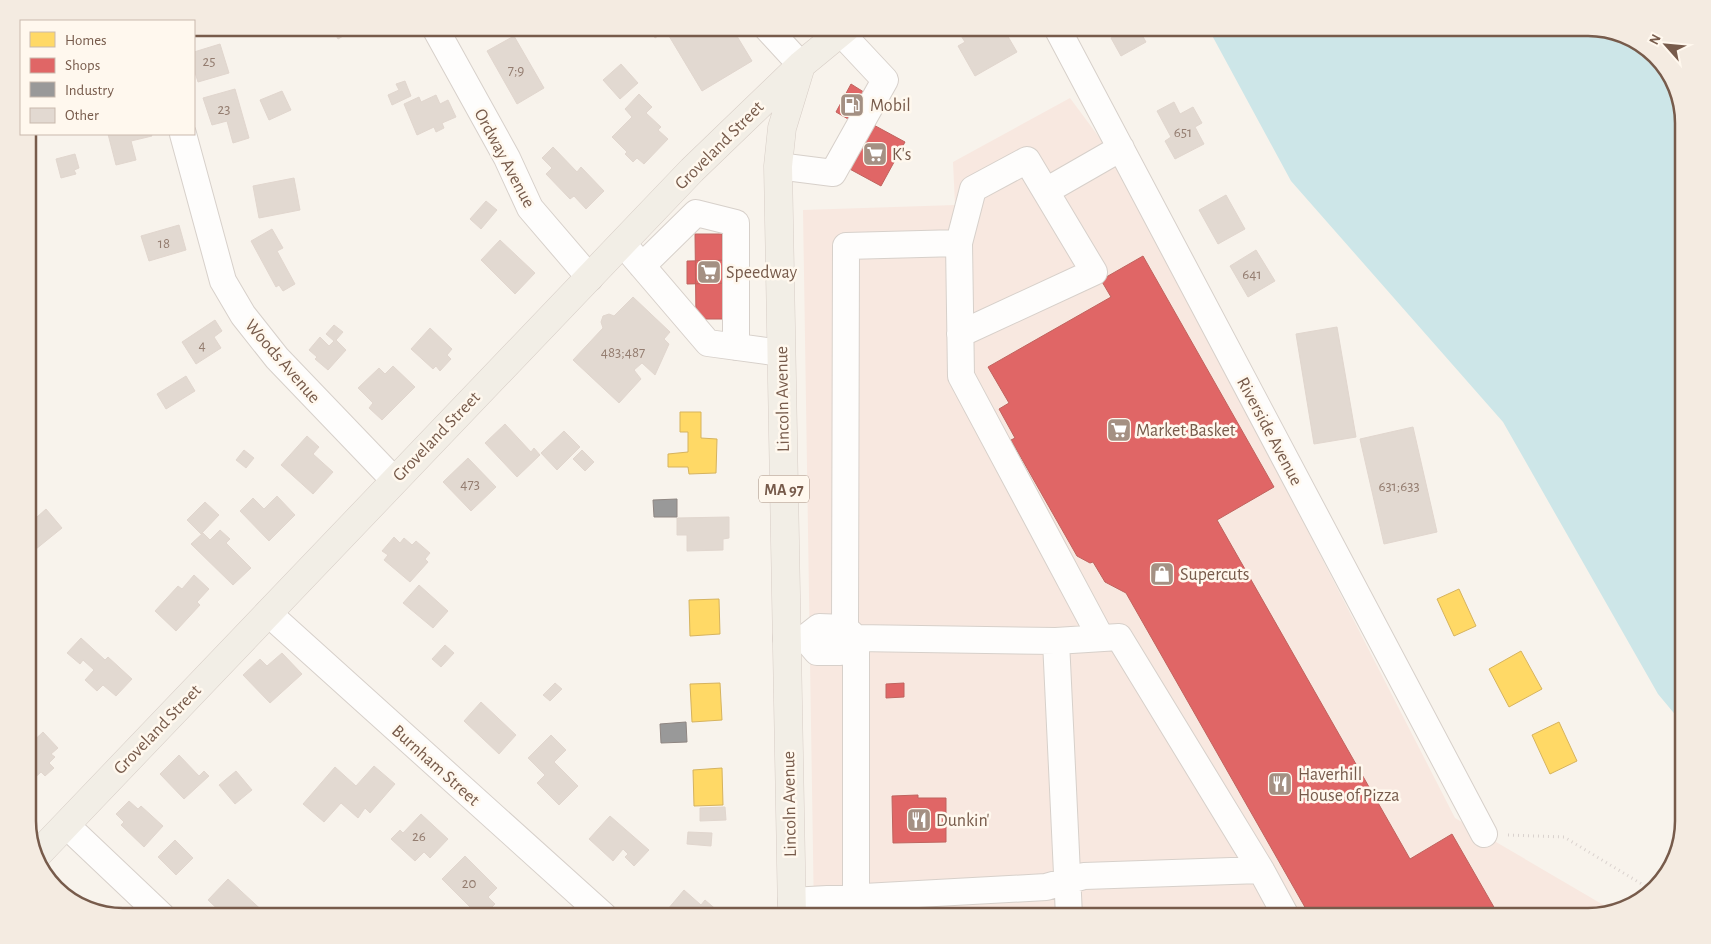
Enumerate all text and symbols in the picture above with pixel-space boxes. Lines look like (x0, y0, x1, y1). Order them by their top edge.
legend (20, 20, 195, 135)
north arrow (1641, 20, 1691, 70)
text: N (1647, 32, 1664, 47)
text: Homes (65, 33, 107, 48)
house number: 25 (202, 54, 216, 69)
text: Shops (65, 58, 100, 73)
house number: 7;9 (508, 63, 524, 78)
text: Industry (65, 83, 114, 98)
fuel station icon: Mobil (839, 92, 865, 118)
place label: Mobil (870, 97, 911, 115)
street label: Groveland Street (672, 98, 768, 193)
house number: 23 (217, 102, 231, 117)
street label: Ordway Avenue (470, 106, 538, 211)
text: Other (65, 108, 99, 123)
house number: 651 (1174, 125, 1192, 140)
supermarket icon: K's (862, 141, 888, 167)
place label: K's (892, 146, 912, 164)
house number: 18 (158, 236, 170, 251)
supermarket icon: Speedway (696, 259, 722, 285)
place label: Speedway (726, 264, 797, 282)
house number: 641 (1242, 267, 1262, 282)
street label: Woods Avenue (241, 316, 323, 407)
house number: 4 (198, 338, 206, 353)
house number: 483;487 (601, 345, 645, 360)
street label: Lincoln Avenue (773, 346, 793, 452)
street label: Riverside Avenue (1233, 374, 1305, 489)
street label: Groveland Street (390, 388, 484, 485)
supermarket icon: Market Basket (1106, 417, 1132, 443)
place label: Market Basket (1136, 422, 1236, 440)
road number: MA 97 (759, 476, 809, 502)
house number: 473 (460, 477, 480, 492)
house number: 631;633 (1378, 479, 1420, 494)
shop icon: Supercuts (1149, 561, 1175, 587)
place label: Supercuts (1180, 566, 1249, 584)
street label: Groveland Street (111, 681, 205, 778)
street label: Burnham Street (388, 722, 483, 810)
street label: Lincoln Avenue (780, 751, 800, 857)
place label: Haverhill House of Pizza (1298, 766, 1400, 805)
restaurant icon: Haverhill House of Pizza (1267, 771, 1293, 797)
restaurant icon: Dunkin' (906, 807, 932, 833)
place label: Dunkin' (936, 812, 990, 830)
house number: 26 (412, 829, 426, 844)
house number: 20 (462, 876, 476, 891)

